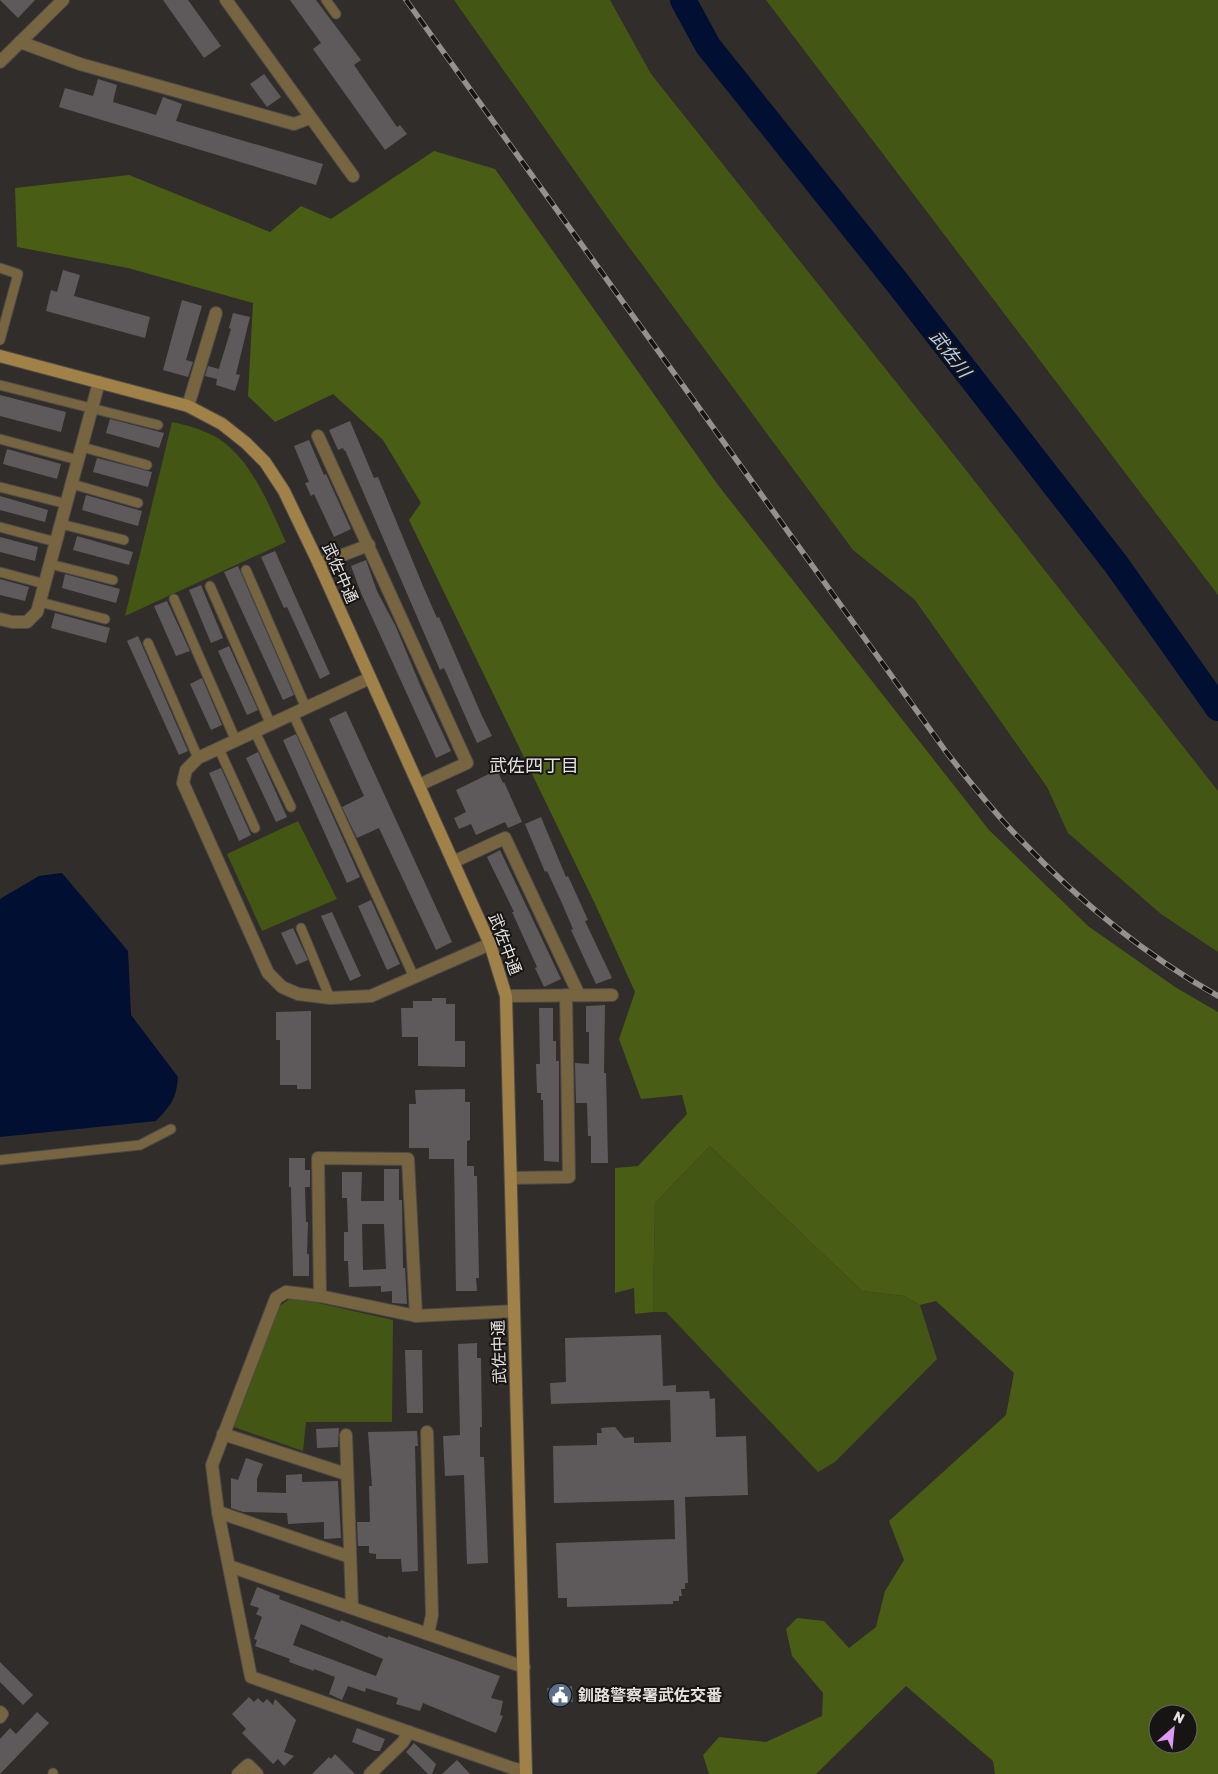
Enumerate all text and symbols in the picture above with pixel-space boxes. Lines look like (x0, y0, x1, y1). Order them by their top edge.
water label: 武佐川 (925, 326, 977, 384)
street label: 武佐中通 (318, 540, 362, 606)
district label: 武佐四丁目 (489, 755, 579, 777)
street label: 武佐中通 (485, 911, 525, 977)
street label: 武佐中通 (488, 1320, 510, 1384)
public building icon: 釧路警察署武佐交番 (547, 1682, 573, 1708)
place label: 釧路警察署武佐交番 (578, 1686, 722, 1705)
north arrow (1148, 1704, 1198, 1754)
text: N (1170, 1708, 1187, 1728)

